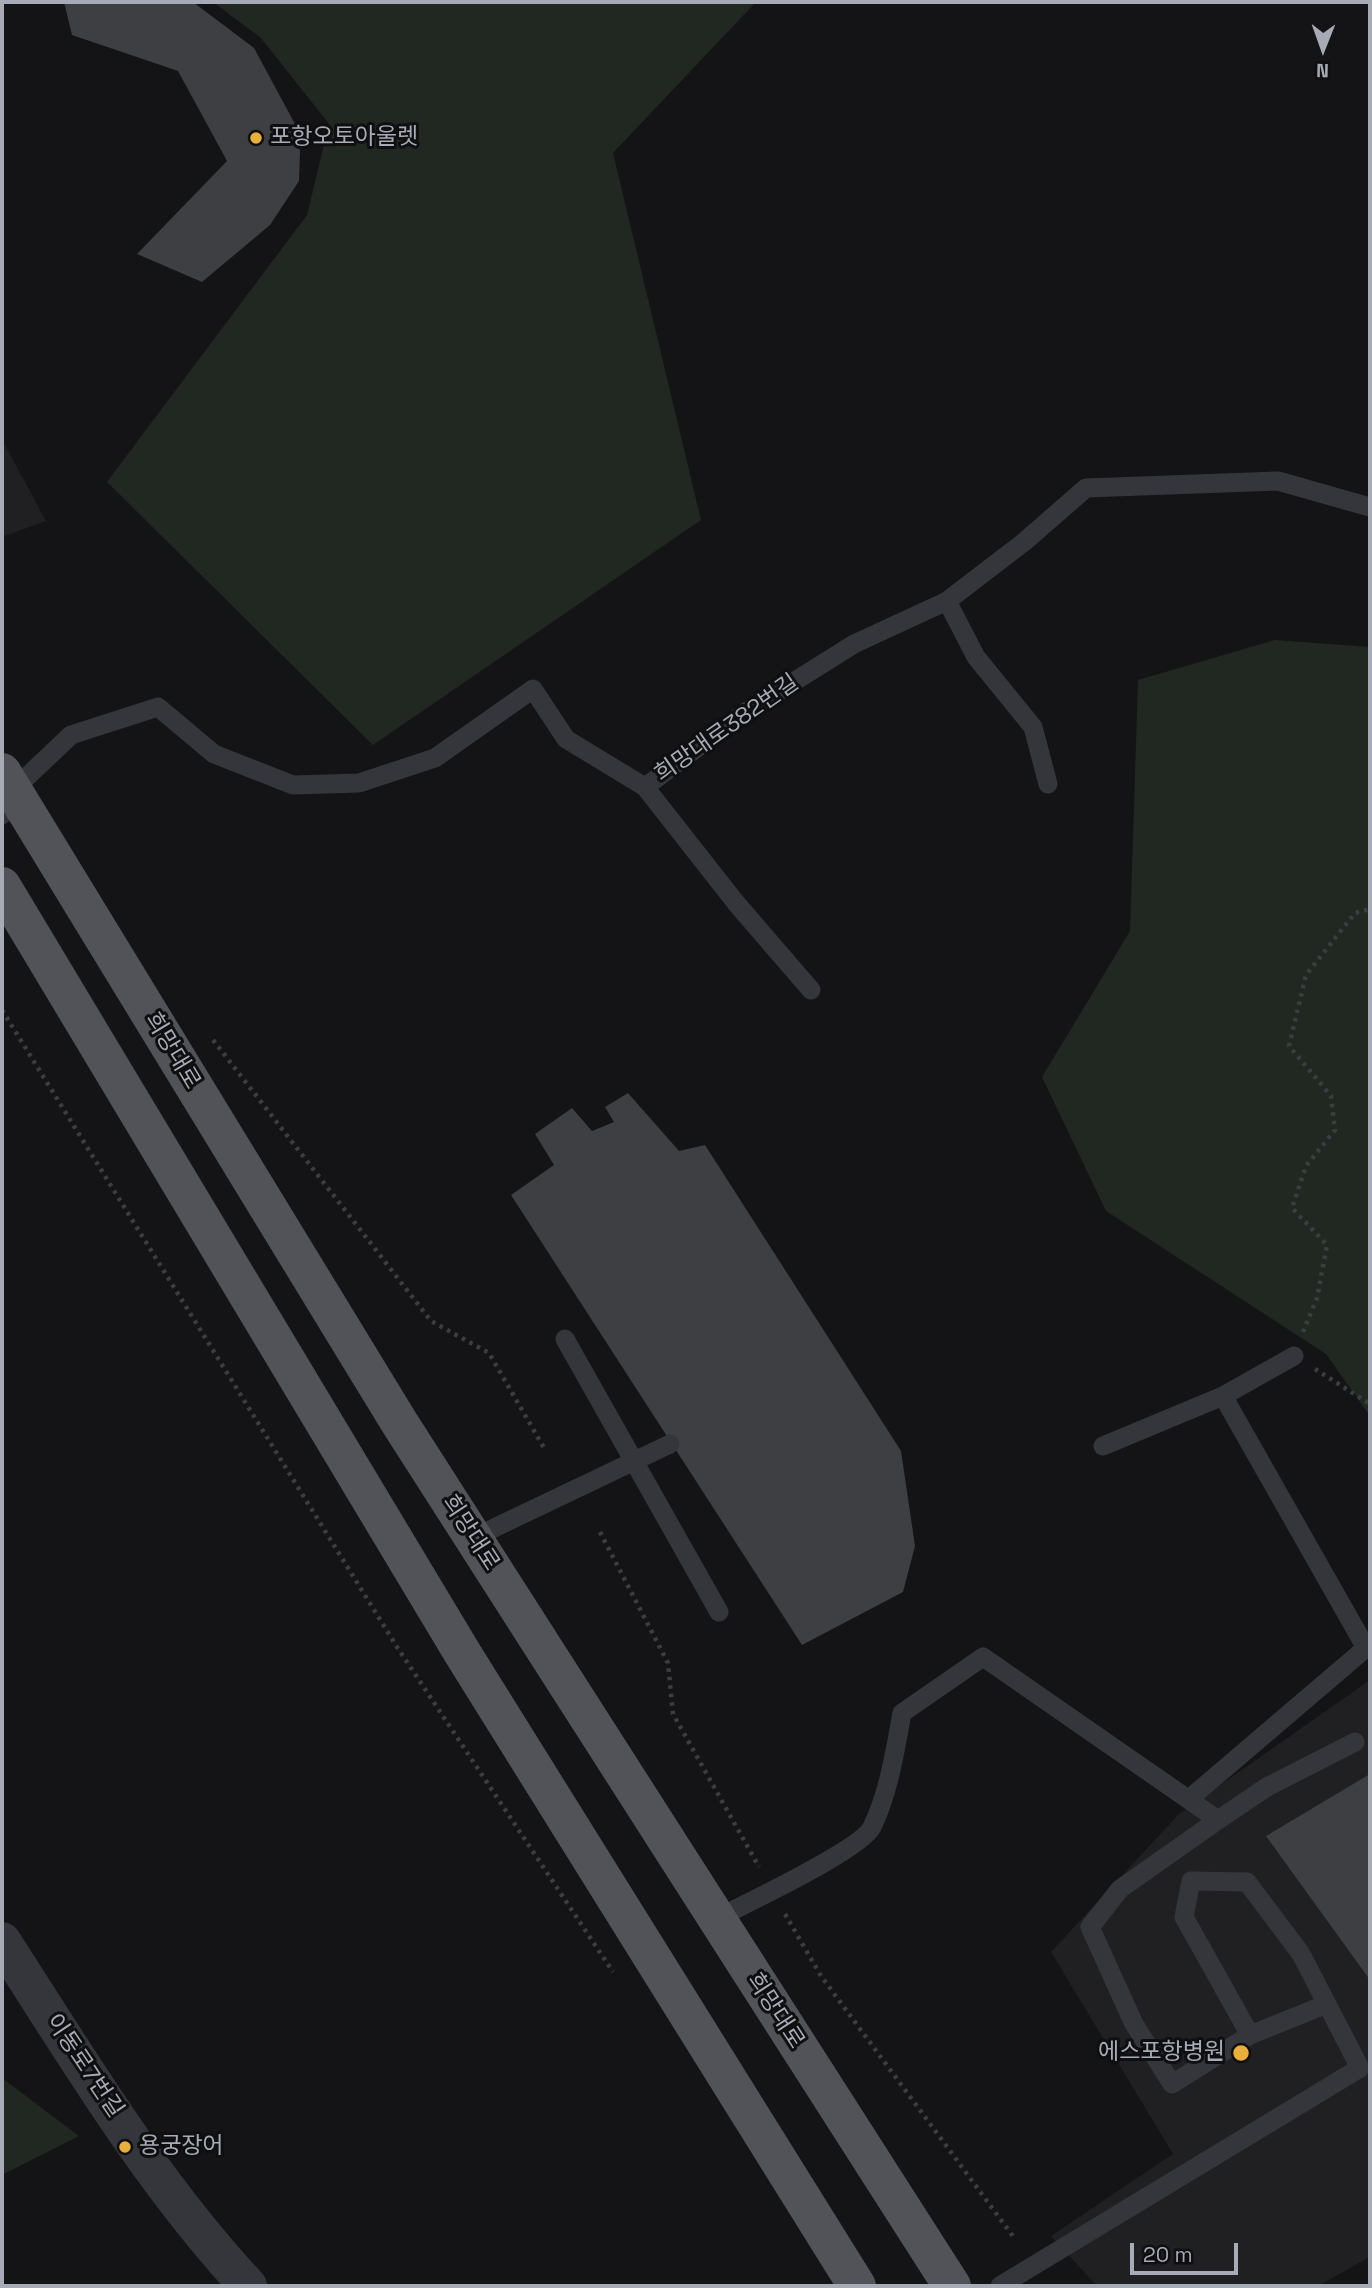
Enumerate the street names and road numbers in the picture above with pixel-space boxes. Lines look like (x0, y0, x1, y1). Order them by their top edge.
street label: 희망대로382번길 (650, 669, 804, 789)
street label: 희망대로 (138, 1008, 206, 1094)
street label: 희망대로 (435, 1490, 505, 1576)
street label: 희망대로 (740, 1968, 810, 2054)
street label: 이동로7번길 (39, 2009, 129, 2123)

